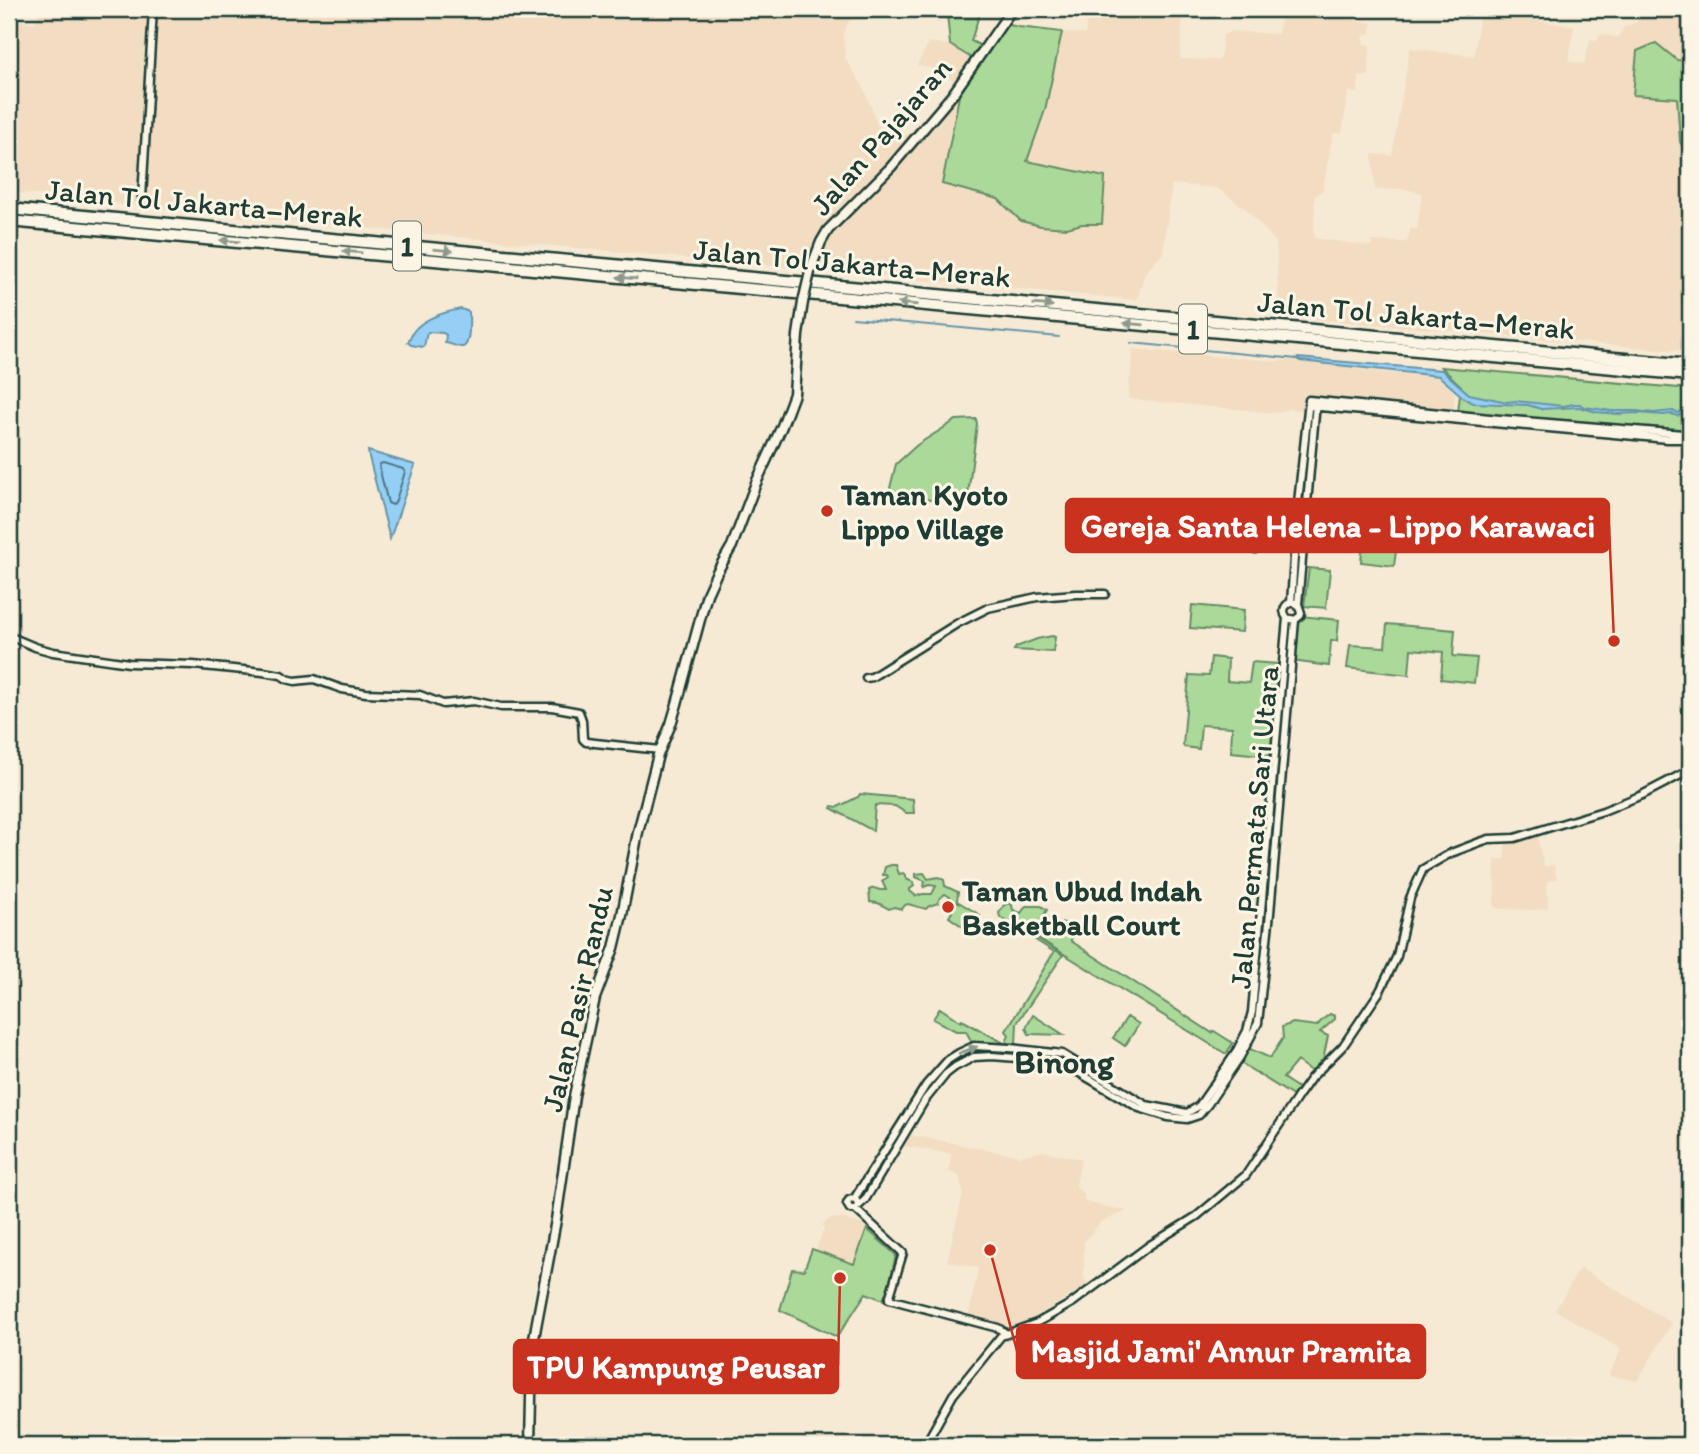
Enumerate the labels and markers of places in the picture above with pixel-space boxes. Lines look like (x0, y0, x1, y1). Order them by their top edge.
place label: Taman Kyoto Lippo Village (840, 476, 1008, 547)
callout: Gereja Santa Helena - Lippo Karawaci (1066, 499, 1609, 552)
marker: Taman Kyoto Lippo Village (819, 503, 835, 519)
place label: Taman Ubud Indah Basketball Court (961, 872, 1203, 943)
marker: Taman Ubud Indah Basketball Court (940, 899, 956, 915)
callout: Masjid Jami' Annur Pramita (1017, 1325, 1425, 1378)
callout: TPU Kampung Peusar (514, 1340, 838, 1393)

